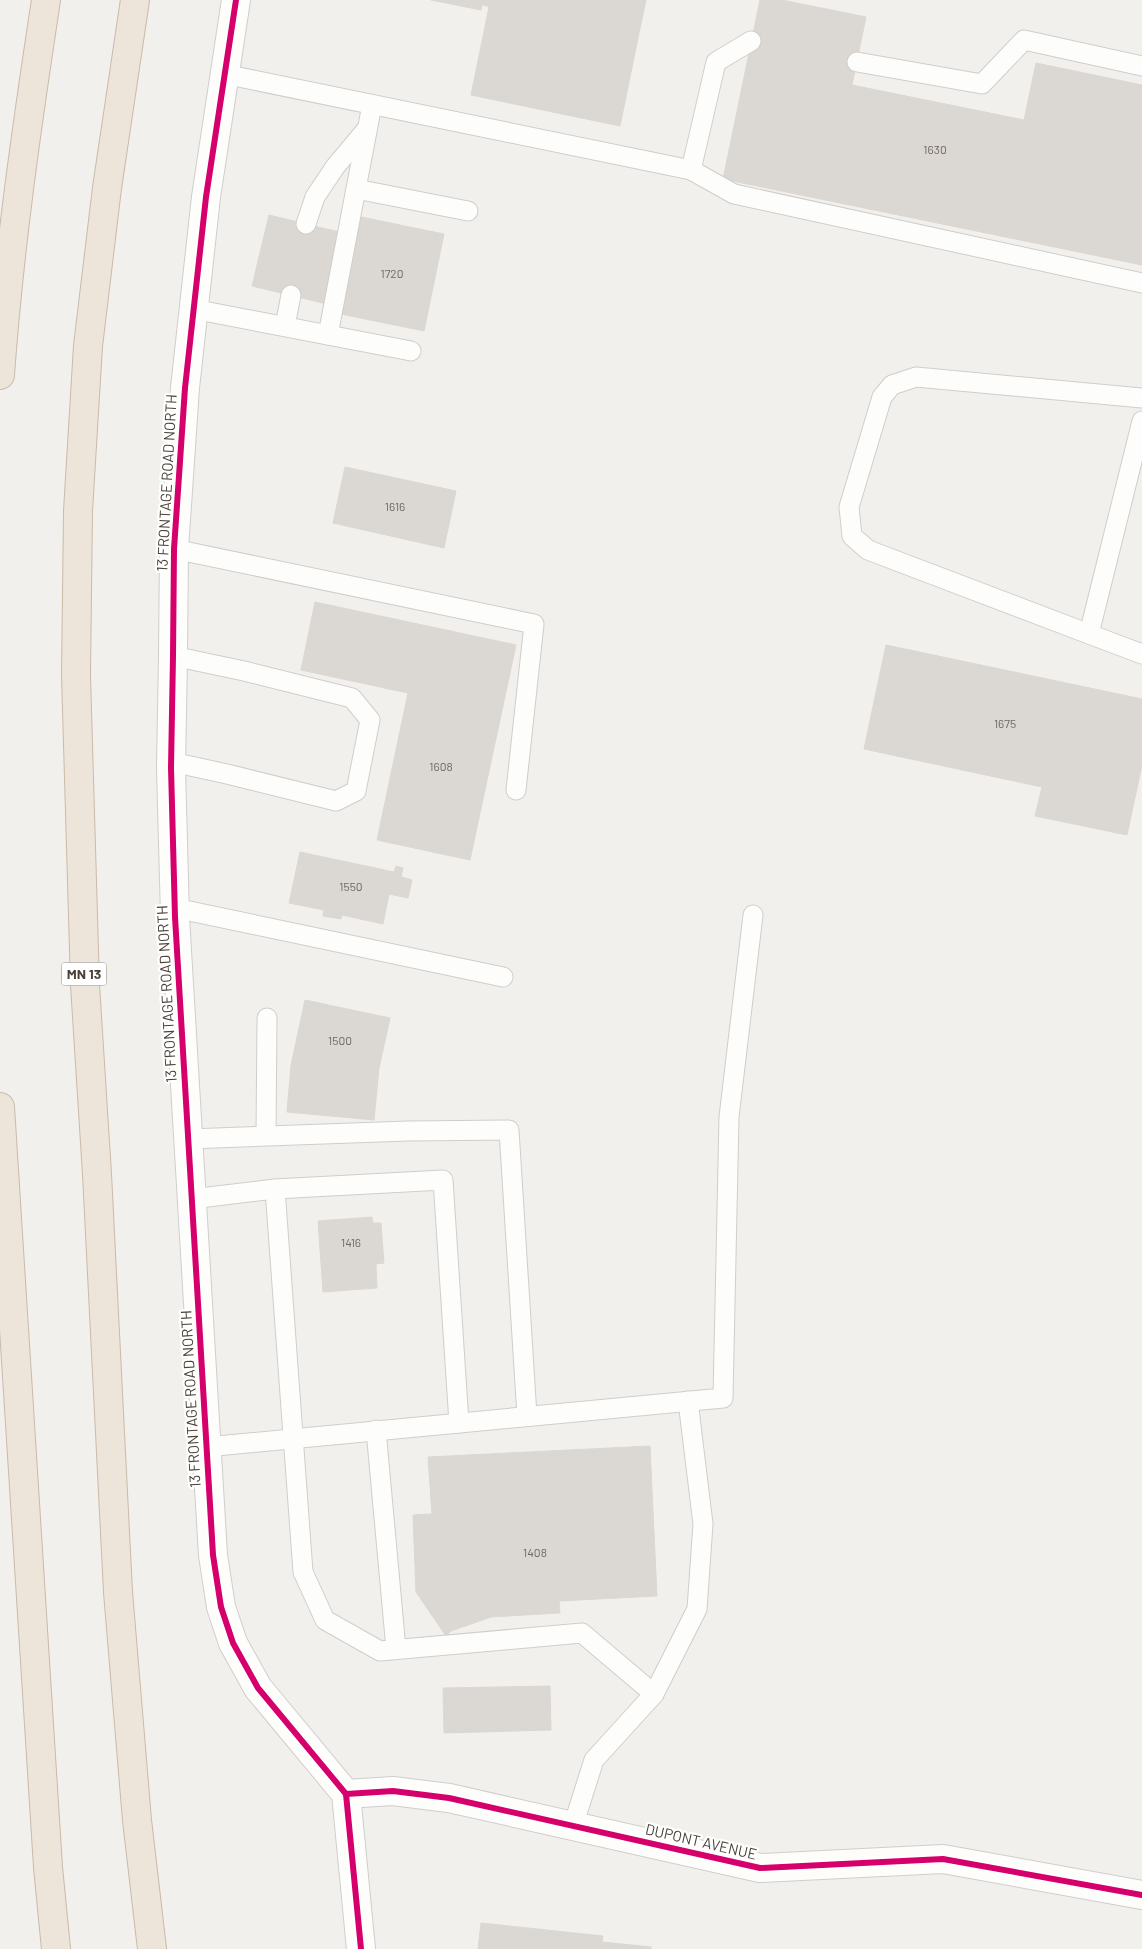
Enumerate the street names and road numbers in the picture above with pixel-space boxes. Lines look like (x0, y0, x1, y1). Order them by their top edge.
street label: 13 FRONTAGE ROAD NORTH (152, 394, 180, 572)
street label: 13 FRONTAGE ROAD NORTH (152, 905, 180, 1083)
road number: MN 13 (62, 962, 106, 986)
street label: 13 FRONTAGE ROAD NORTH (176, 1310, 204, 1488)
street label: DUPONT AVENUE (644, 1819, 759, 1863)

